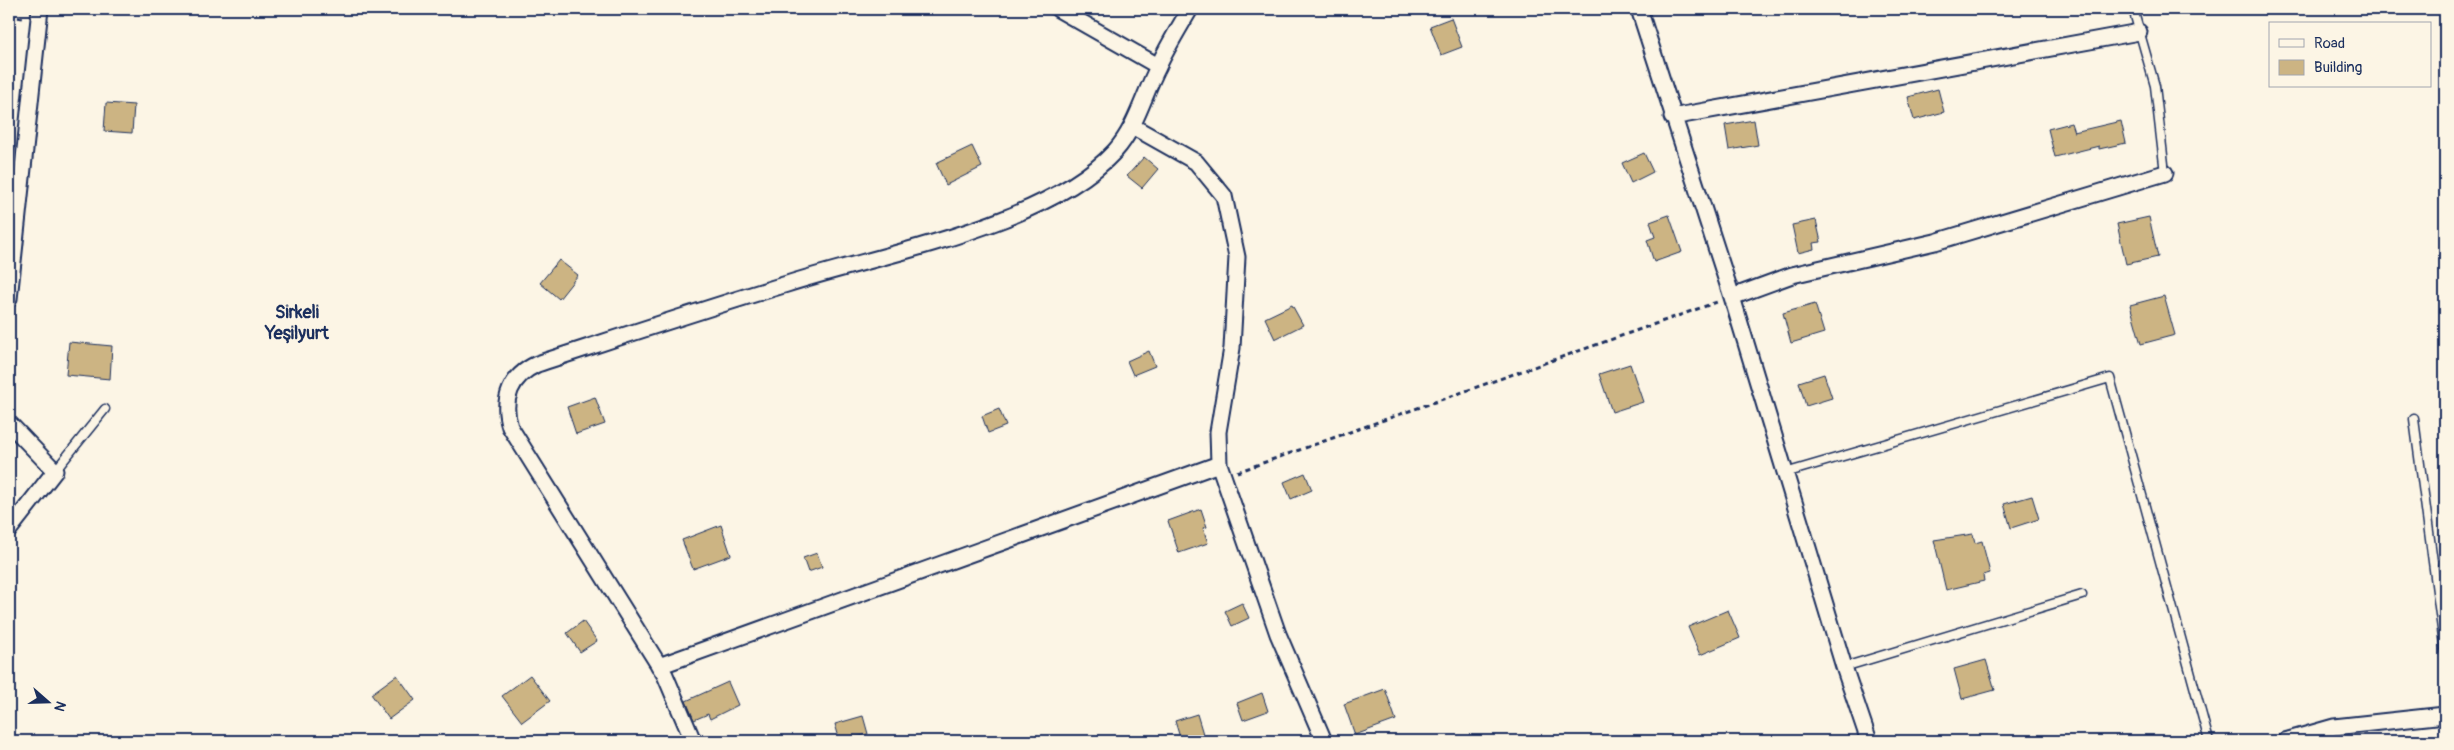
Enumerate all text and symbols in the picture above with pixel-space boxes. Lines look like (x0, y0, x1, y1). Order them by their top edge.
legend (2269, 22, 2432, 88)
text: Road (2314, 34, 2345, 53)
text: Building (2314, 58, 2362, 77)
district label: Sirkeli Yeşilyurt (264, 301, 329, 345)
north arrow (22, 678, 72, 728)
text: N (50, 699, 69, 714)

